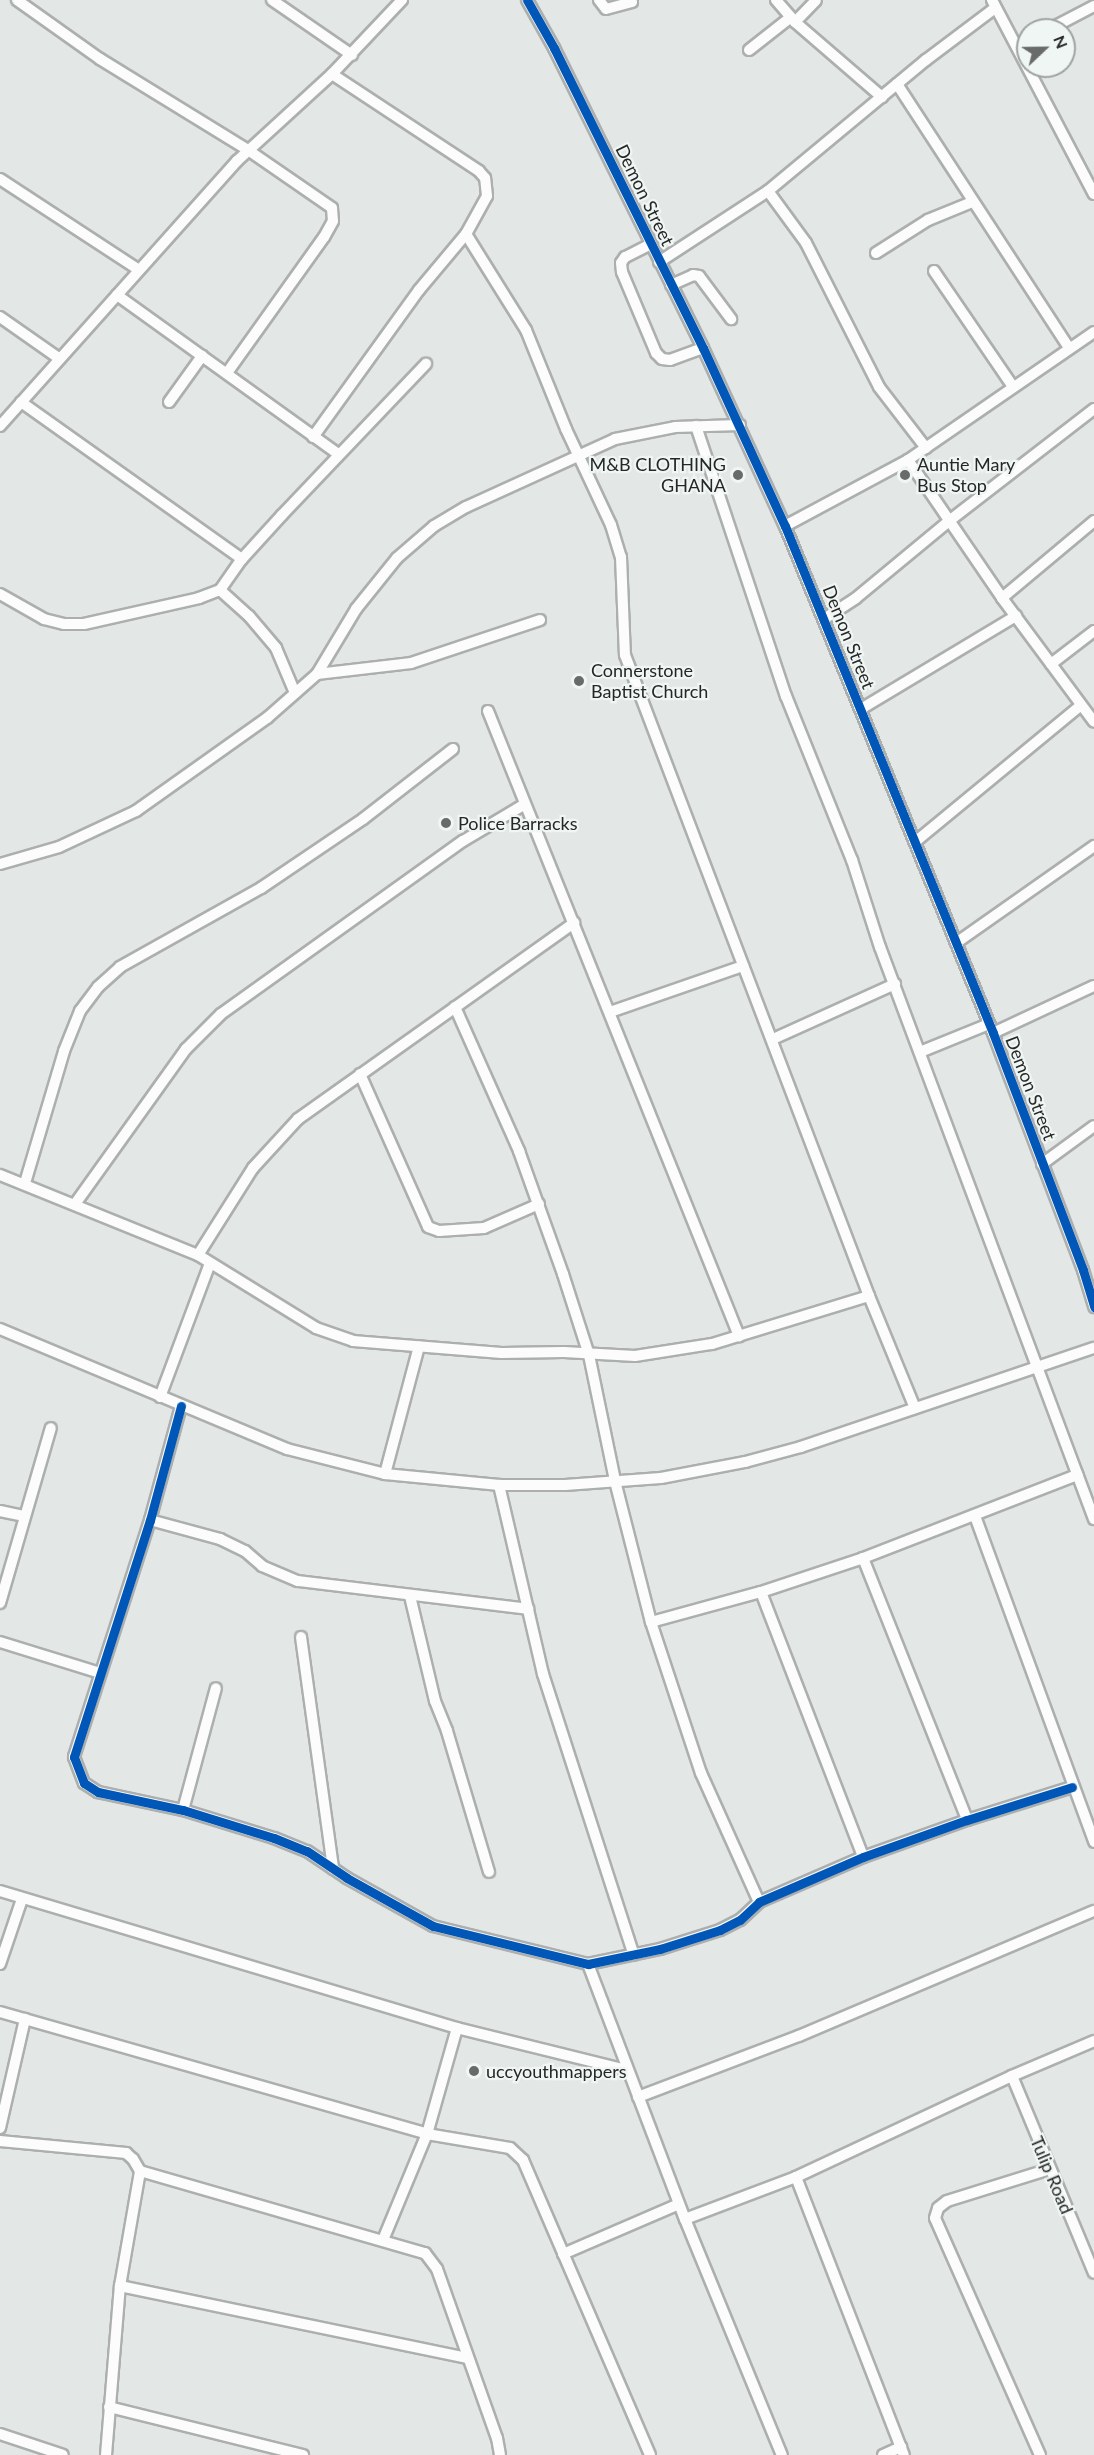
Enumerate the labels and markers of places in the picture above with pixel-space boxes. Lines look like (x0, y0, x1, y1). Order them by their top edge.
place label: M&B CLOTHING GHANA (589, 454, 726, 496)
place label: Auntie Mary Bus Stop (917, 454, 1015, 496)
marker: M&B CLOTHING GHANA (731, 468, 745, 482)
marker: Auntie Mary Bus Stop (898, 468, 912, 482)
place label: Connerstone Baptist Church (591, 660, 708, 702)
marker: Connerstone Baptist Church (572, 674, 586, 688)
place label: Police Barracks (458, 812, 578, 834)
marker: Police Barracks (439, 816, 453, 830)
place label: uccyouthmappers (486, 2060, 627, 2082)
marker: uccyouthmappers (467, 2064, 481, 2078)

